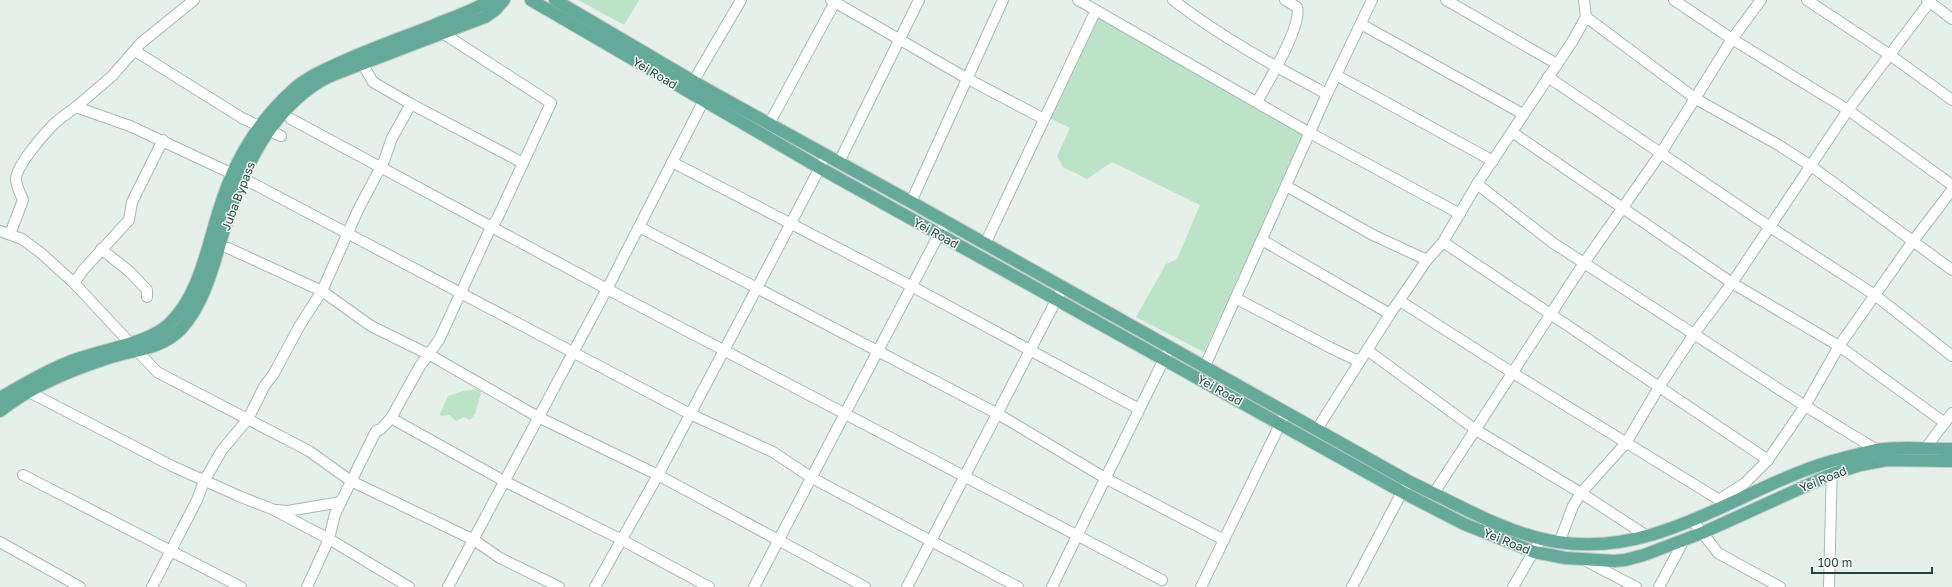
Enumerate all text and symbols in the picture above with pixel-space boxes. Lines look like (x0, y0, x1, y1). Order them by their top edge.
street label: Yei Road (630, 54, 680, 92)
street label: Juba Bypass (218, 159, 258, 233)
street label: Yei Road (911, 214, 961, 252)
street label: Yei Road (1195, 371, 1245, 409)
street label: Yei Road (1797, 463, 1849, 495)
street label: Yei Road (1481, 525, 1533, 557)
scale bar (1812, 549, 1932, 575)
text: 100 m (1818, 555, 1852, 570)

